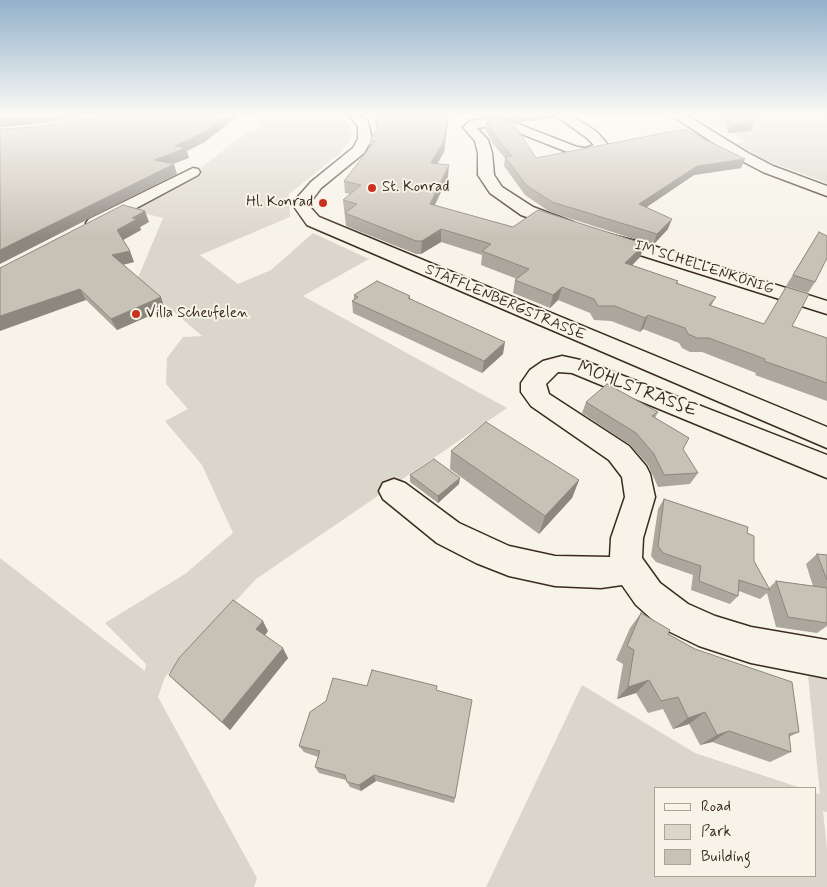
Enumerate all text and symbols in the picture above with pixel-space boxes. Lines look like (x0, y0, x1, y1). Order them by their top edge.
place label: St. Konrad (382, 179, 449, 197)
marker: St. Konrad (366, 182, 378, 194)
place label: Hl. Konrad (246, 194, 313, 212)
marker: Hl. Konrad (317, 197, 329, 209)
street label: IM SCHELLENKÖNIG (632, 237, 776, 299)
street label: STAFFLENBERGSTRASSE (422, 261, 588, 345)
place label: Villa Scheufelen (146, 305, 249, 323)
marker: Villa Scheufelen (130, 308, 142, 320)
street label: MOHLSTRASSE (574, 357, 700, 423)
legend (654, 787, 817, 877)
text: Road (701, 797, 731, 817)
text: Park (701, 822, 731, 842)
text: Building (701, 847, 751, 867)

